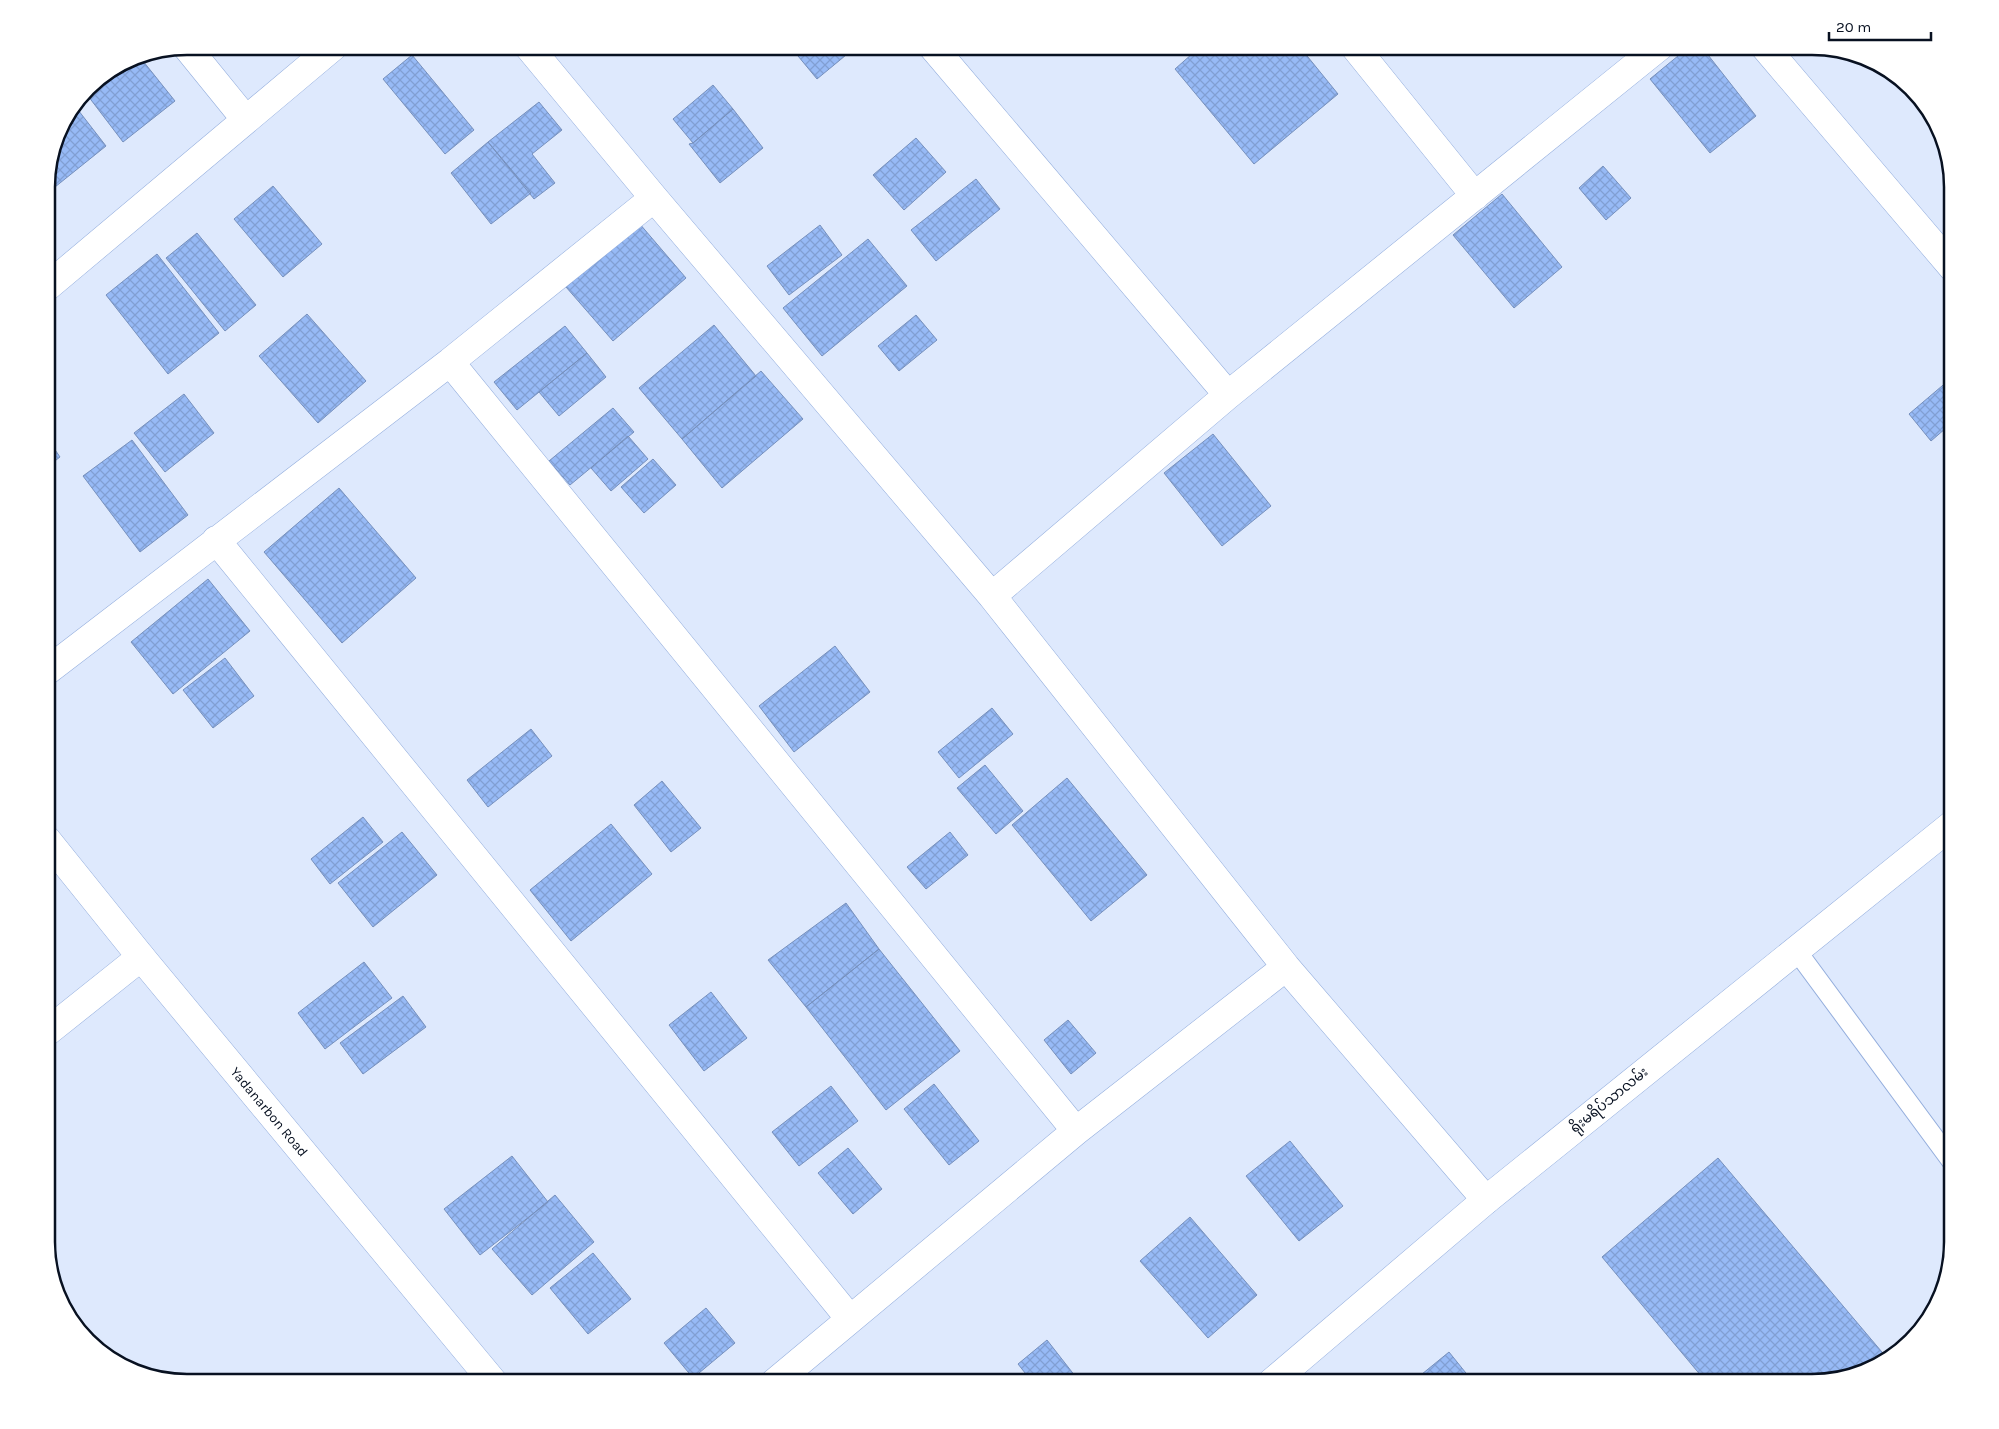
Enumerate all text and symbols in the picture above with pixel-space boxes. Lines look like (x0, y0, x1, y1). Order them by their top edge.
scale bar (1829, 10, 1932, 42)
text: 20 m (1836, 18, 1871, 36)
street label: ရိုးမရိပ်သာလမ်း (1565, 1062, 1653, 1139)
street label: Yadanarbon Road (227, 1064, 311, 1160)

